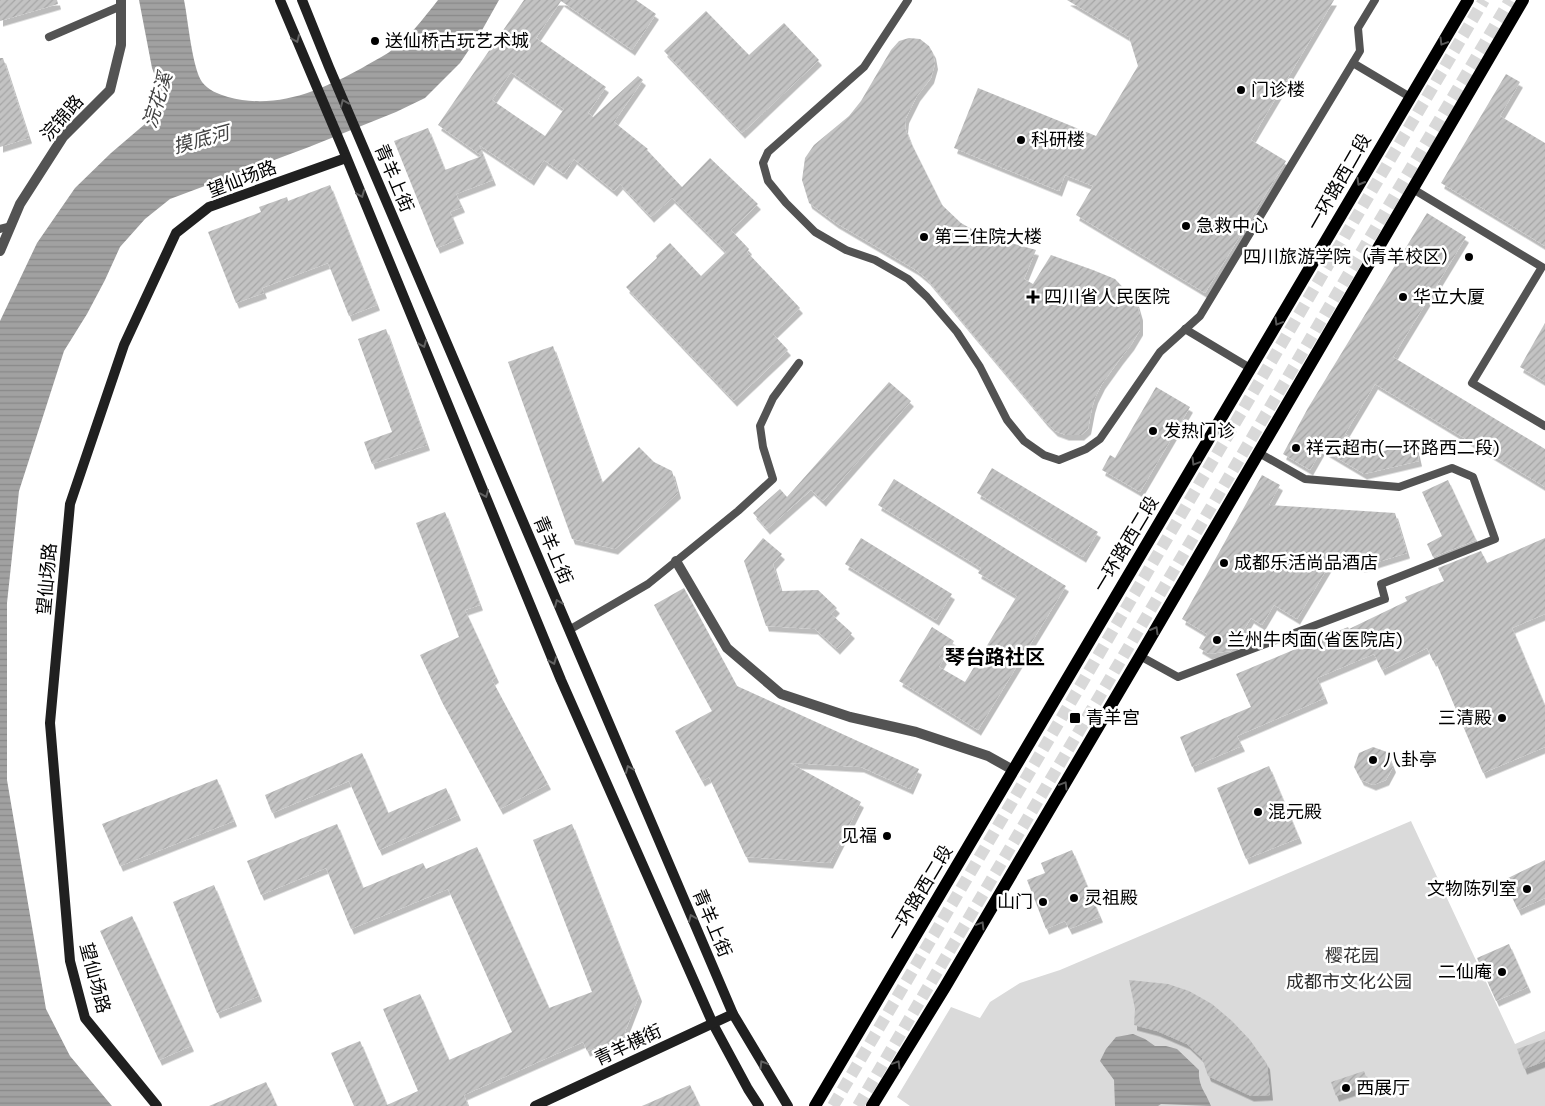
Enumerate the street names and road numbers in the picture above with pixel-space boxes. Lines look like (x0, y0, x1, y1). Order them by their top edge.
street label: 浣锦路 (35, 90, 89, 146)
street label: 一环路西二段 (1302, 129, 1376, 235)
street label: 青羊上街 (369, 140, 419, 216)
street label: 望仙场路 (204, 155, 280, 203)
street label: 一环路西二段 (1088, 492, 1164, 596)
street label: 青羊上街 (528, 512, 578, 588)
street label: 望仙场路 (32, 542, 62, 616)
street label: 一环路西二段 (882, 841, 958, 945)
street label: 青羊上街 (687, 885, 737, 961)
street label: 望仙场路 (74, 940, 116, 1016)
street label: 青羊横街 (590, 1019, 666, 1071)

